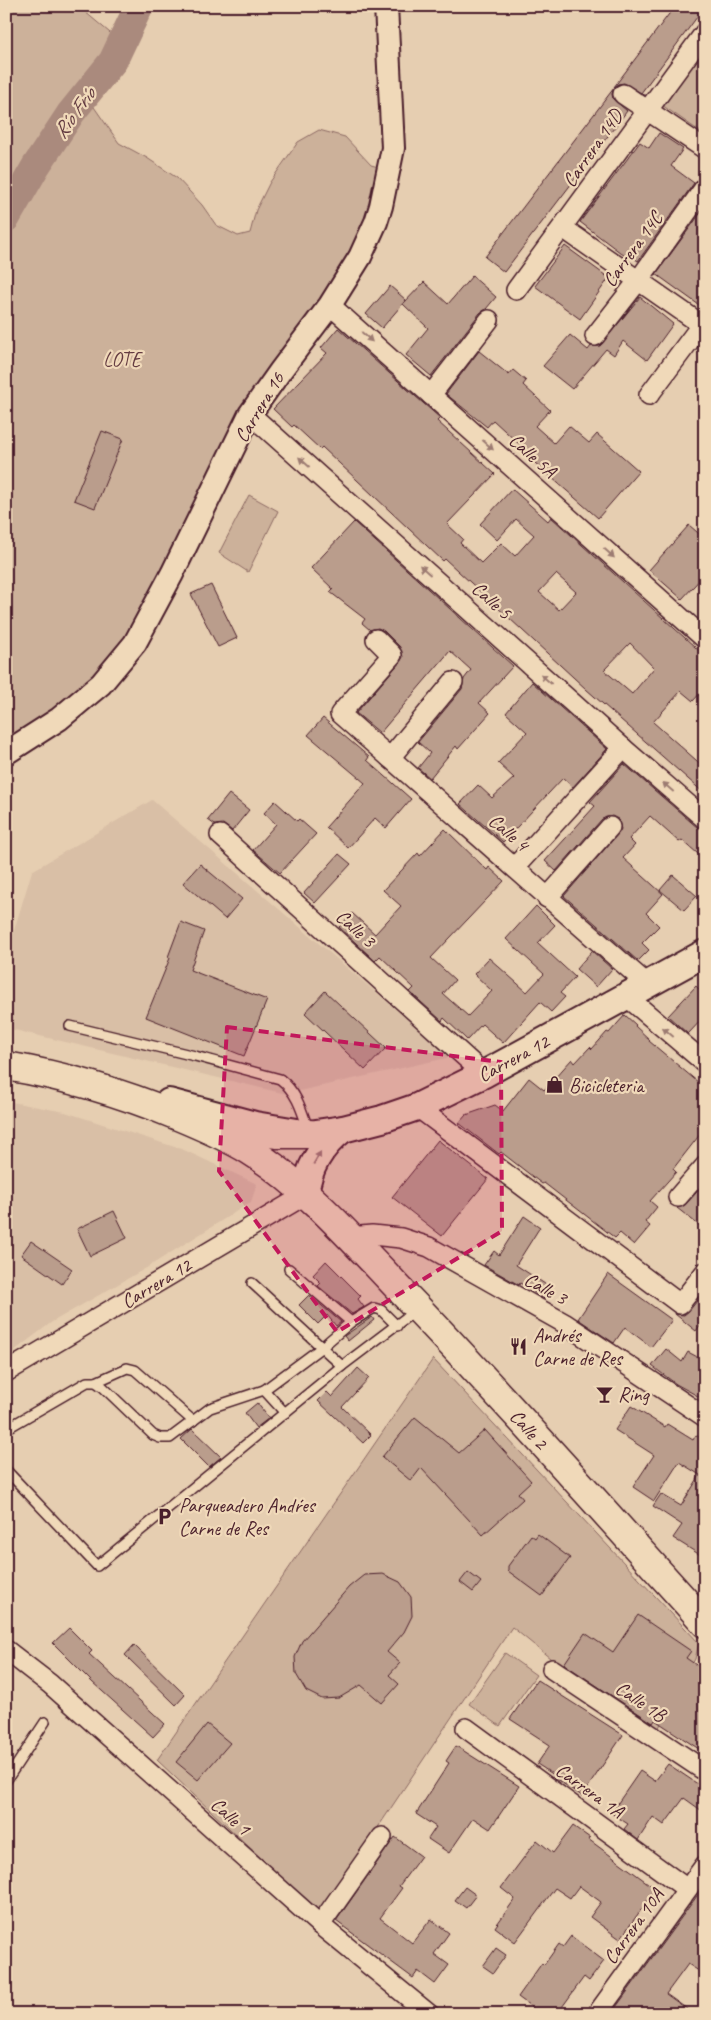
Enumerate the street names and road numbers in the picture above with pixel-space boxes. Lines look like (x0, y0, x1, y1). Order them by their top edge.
street label: Carrera 14D (557, 104, 629, 192)
street label: Carrera 14C (597, 205, 670, 292)
street label: Carrera 16 (229, 367, 291, 447)
street label: Calle 5A (504, 428, 562, 484)
street label: Calle 5 (466, 576, 518, 625)
street label: Calle 4 (483, 808, 535, 858)
street label: Calle 3 (330, 904, 382, 954)
street label: Carrera 12 (473, 1028, 555, 1088)
street label: Carrera 12 (117, 1252, 198, 1314)
street label: Calle 3 (520, 1267, 573, 1311)
street label: Calle 2 (504, 1404, 554, 1456)
street label: Calle 1B (611, 1675, 672, 1728)
street label: Carrera 1A (551, 1757, 630, 1824)
street label: Calle 1 (205, 1792, 257, 1841)
street label: Carrera 10A (598, 1883, 670, 1969)

